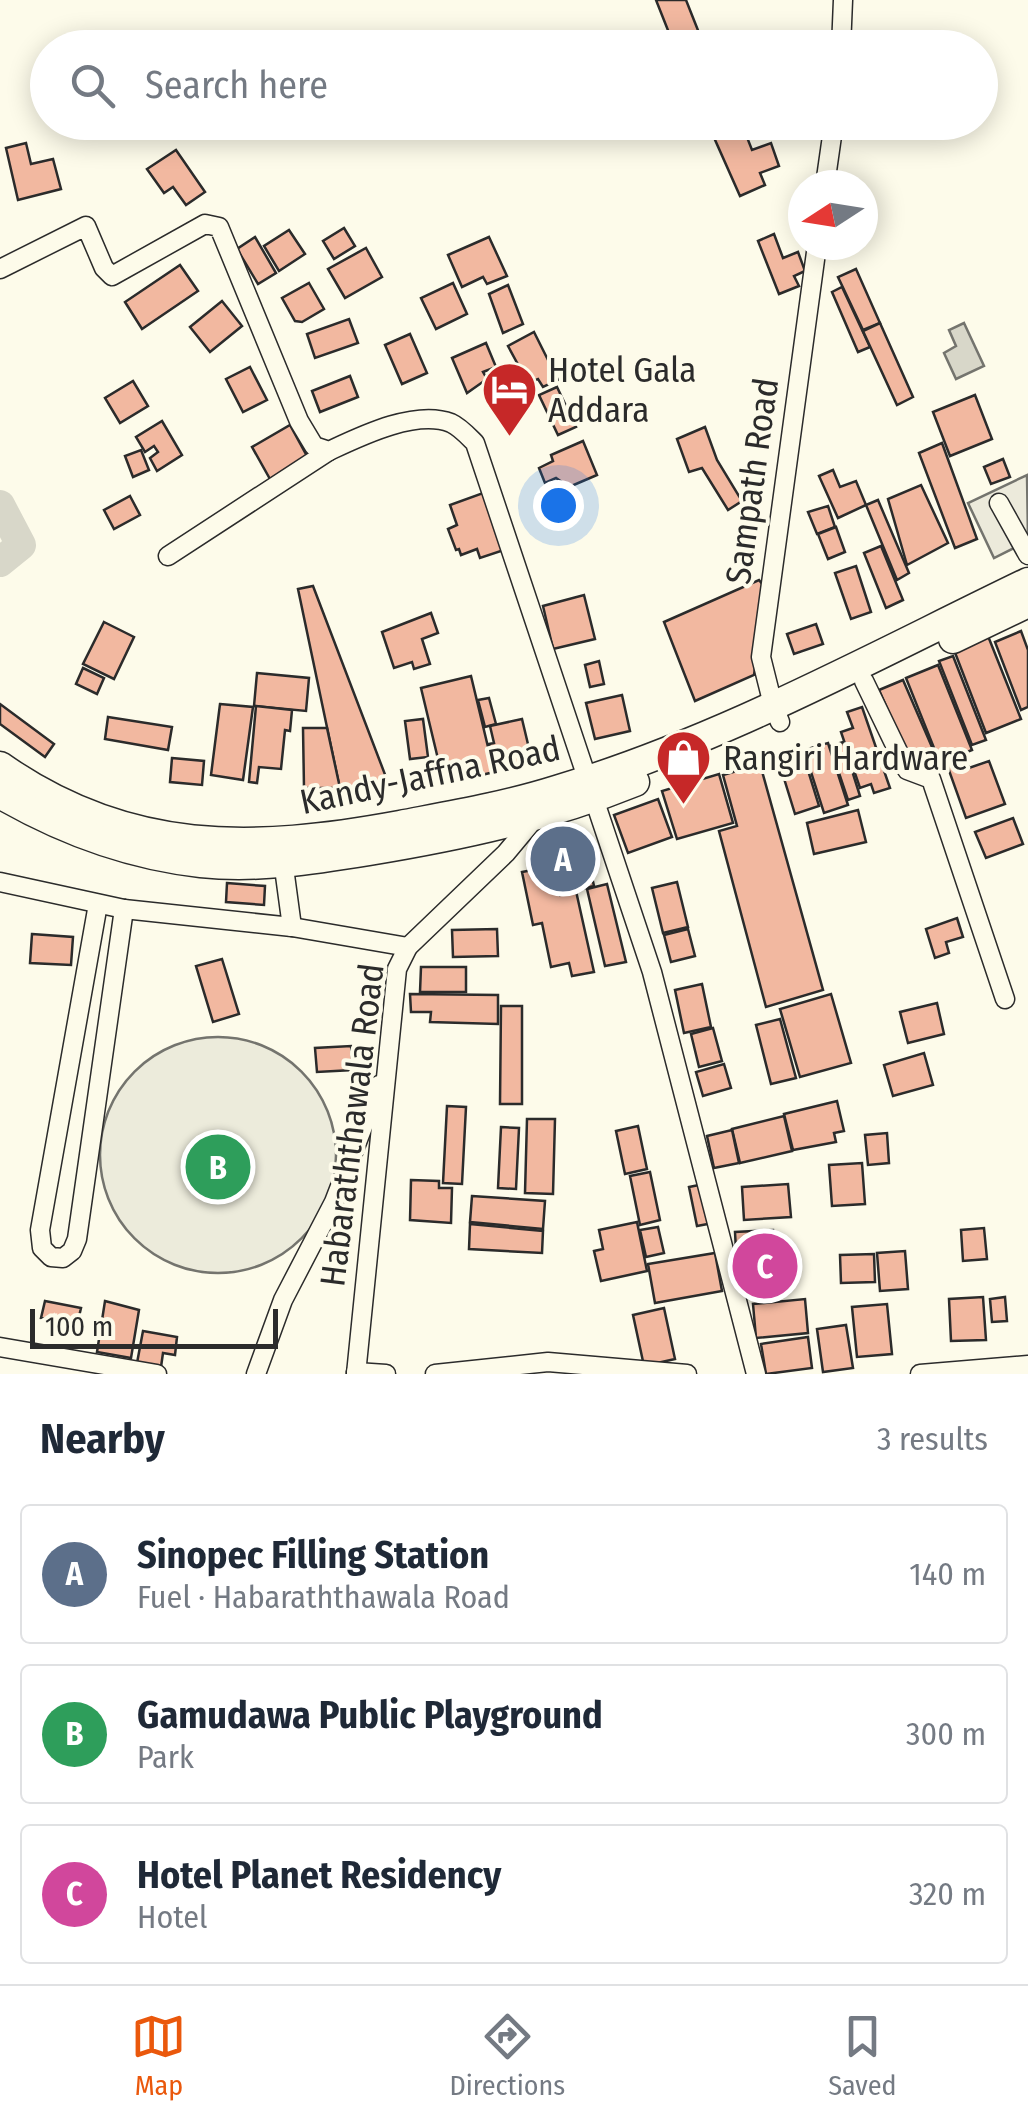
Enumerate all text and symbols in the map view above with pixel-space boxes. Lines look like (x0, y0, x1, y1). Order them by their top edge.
search box (30, 30, 998, 140)
icon: search (65, 58, 120, 113)
text: Search here (145, 62, 328, 108)
north arrow (788, 170, 878, 260)
place label: Hotel Gala Addara (548, 349, 696, 431)
hotel icon: Hotel Gala Addara (479, 360, 539, 439)
street label: Sampath Road (717, 375, 787, 587)
your location (533, 480, 584, 531)
street label: Kandy-Jaffna Road (296, 727, 564, 823)
shop icon: Rangiri Hardware (654, 728, 714, 807)
place label: Rangiri Hardware (723, 737, 968, 779)
pin: A (530, 822, 596, 896)
street label: Habaraththawala Road (311, 961, 393, 1289)
pin: B (186, 1130, 250, 1204)
pin: C (732, 1228, 798, 1304)
scale bar (30, 1304, 278, 1348)
text: 100 m (45, 1310, 113, 1343)
text: Nearby (40, 1414, 165, 1464)
text: 3 results (877, 1420, 988, 1458)
text: Sinopec Filling Station (137, 1532, 489, 1578)
text: A (66, 1555, 83, 1593)
text: 140 m (909, 1555, 986, 1593)
text: Fuel · Habaraththawala Road (137, 1578, 510, 1616)
text: Gamudawa Public Playground (137, 1692, 603, 1738)
text: B (66, 1715, 83, 1753)
text: 300 m (906, 1715, 986, 1753)
text: Park (137, 1738, 194, 1776)
text: Hotel Planet Residency (137, 1852, 501, 1898)
text: C (66, 1875, 83, 1913)
text: 320 m (909, 1875, 986, 1913)
text: Hotel (137, 1898, 207, 1936)
tab: Map (131, 2009, 186, 2102)
tab: Directions (449, 2009, 565, 2102)
tab: Saved (828, 2009, 897, 2102)

